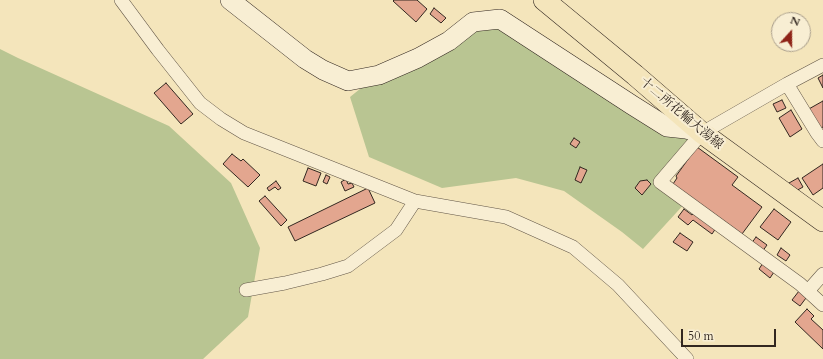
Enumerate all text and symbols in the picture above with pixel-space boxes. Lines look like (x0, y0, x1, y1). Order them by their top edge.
north arrow (771, 12, 811, 52)
text: N (788, 13, 802, 30)
street label: 十二所花輪大湯線 (636, 75, 726, 153)
scale bar (683, 321, 778, 347)
text: 50 m (688, 328, 714, 344)

